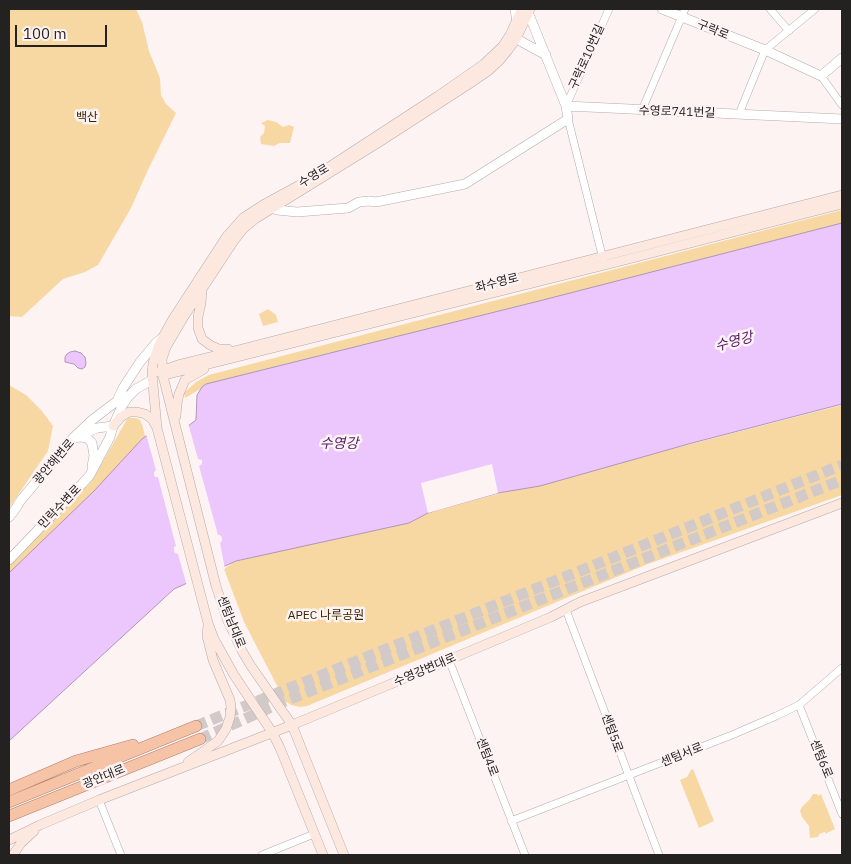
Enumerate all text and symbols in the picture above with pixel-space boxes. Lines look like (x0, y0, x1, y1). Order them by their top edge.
scale bar (18, 15, 110, 47)
street label: 구락로 (695, 17, 731, 43)
street label: 구락로10번길 (566, 22, 608, 92)
text: 100 m (23, 24, 67, 43)
street label: 수영로741번길 (638, 103, 716, 121)
park label: 백산 (76, 111, 98, 125)
street label: 수영로 (296, 161, 332, 191)
street label: 좌수영로 (474, 271, 520, 295)
water label: 수영강 (713, 329, 755, 355)
street label: 광안해변로 (30, 436, 78, 488)
water label: 수영강 (320, 436, 358, 452)
street label: 민락수변로 (36, 482, 84, 532)
street label: 센텀남대로 (214, 594, 248, 650)
park label: APEC 나루공원 (288, 609, 364, 623)
street label: 수영강변대로 (392, 650, 458, 690)
street label: 센텀5로 (598, 712, 626, 754)
street label: 센텀4로 (473, 736, 501, 778)
street label: 센텀6로 (807, 738, 835, 780)
street label: 센텀서로 (659, 740, 705, 770)
street label: 광안대로 (81, 762, 127, 792)

